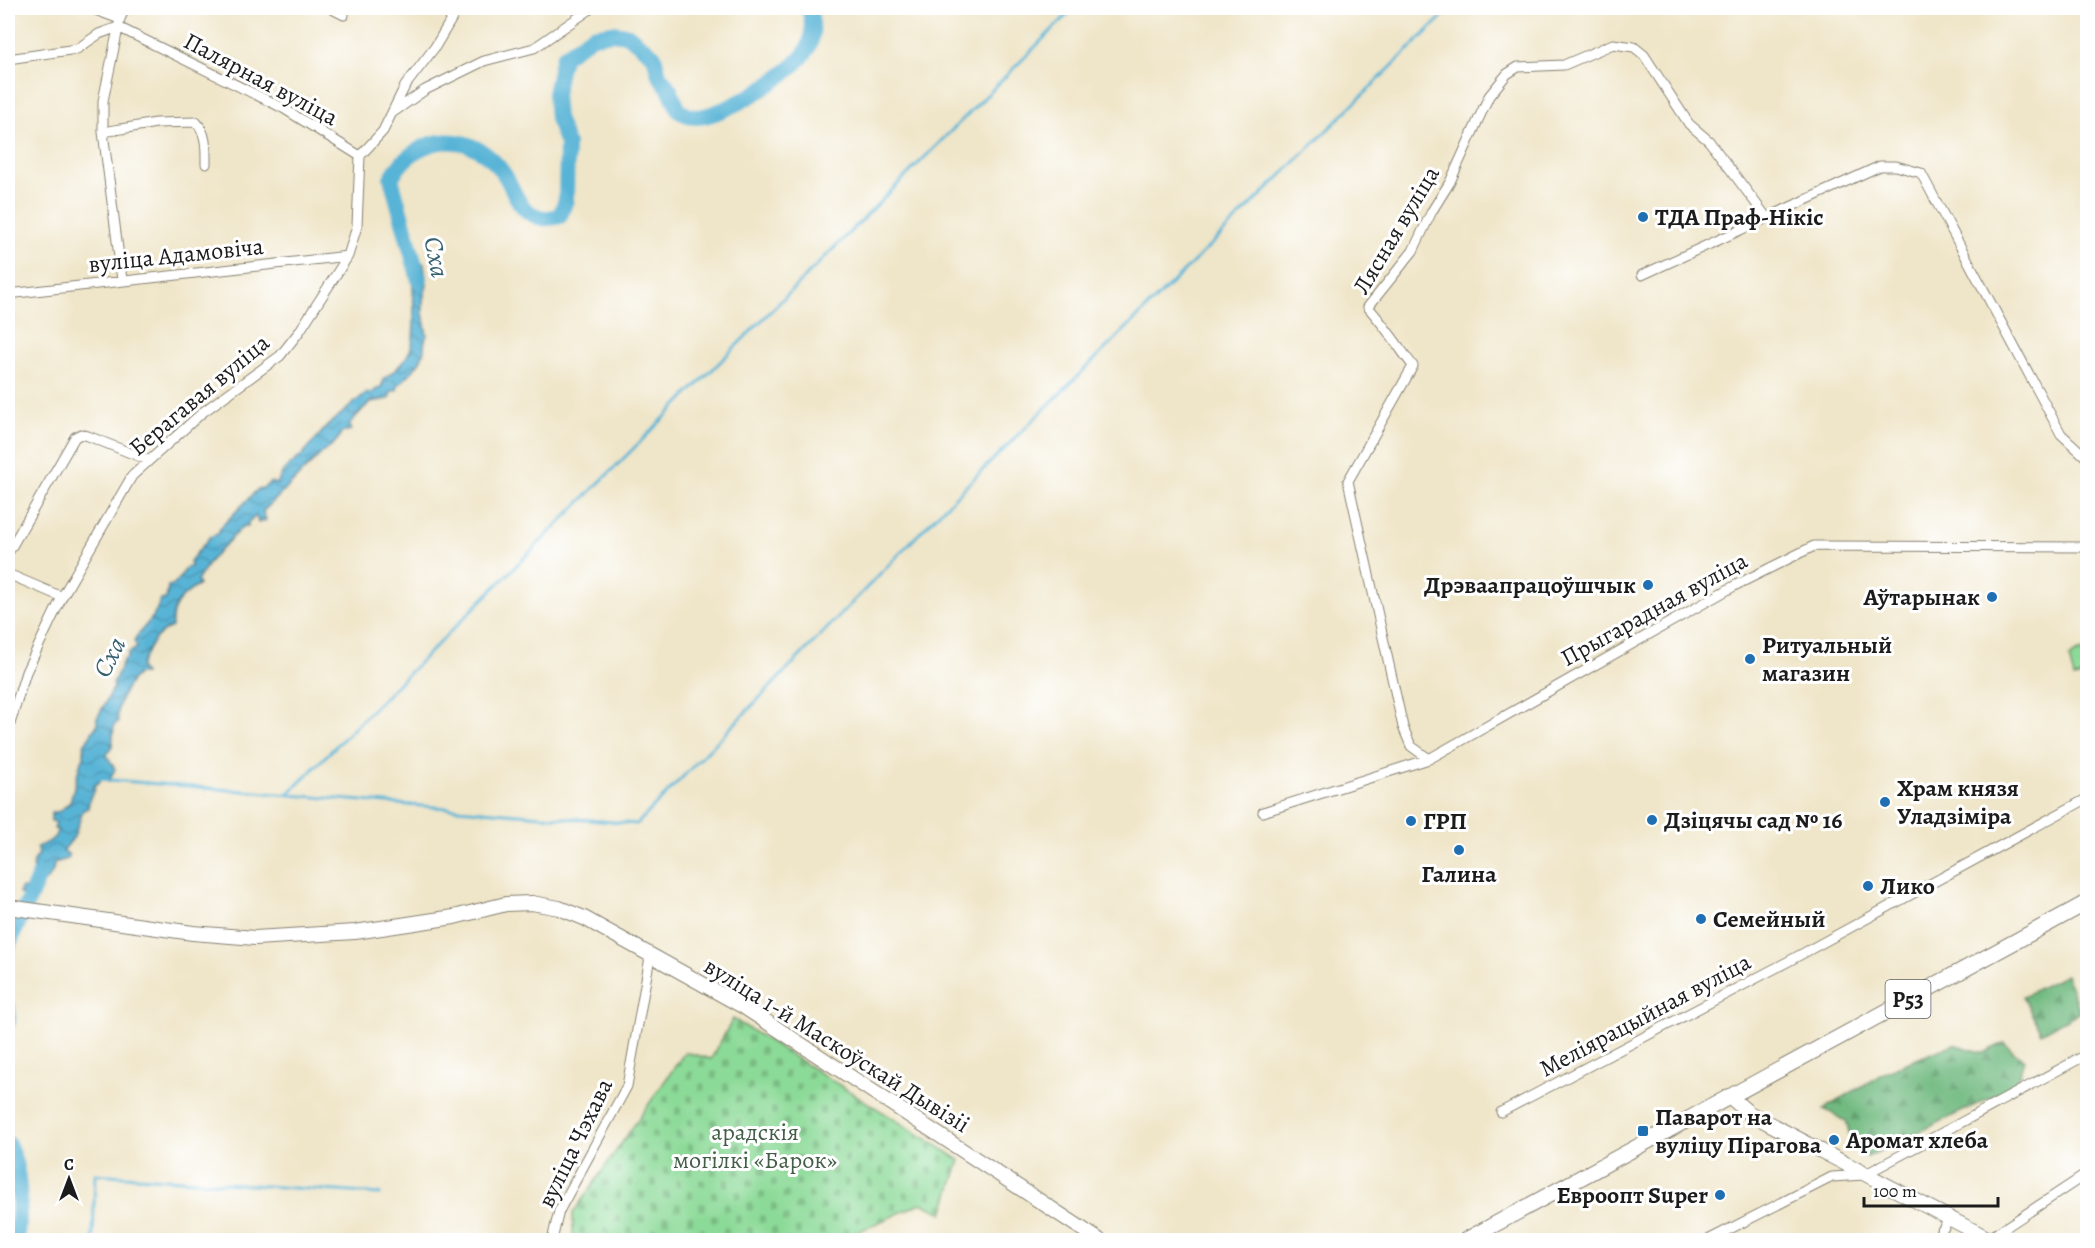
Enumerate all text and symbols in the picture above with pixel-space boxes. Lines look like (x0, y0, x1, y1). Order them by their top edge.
street label: Палярная вуліца (178, 25, 344, 133)
street label: Лясная вуліца (1345, 160, 1447, 300)
place label: ТДА Праф-Нікіс (1655, 201, 1824, 233)
marker: ТДА Праф-Нікіс (1636, 210, 1650, 224)
street label: вуліца Адамовіча (87, 230, 265, 280)
water label: Сха (415, 234, 458, 281)
street label: Берагавая вуліца (122, 327, 276, 463)
street label: Прыгарадная вуліца (1555, 544, 1753, 674)
place label: Дрэваапрацоўшчык (1424, 569, 1636, 601)
marker: Дрэваапрацоўшчык (1641, 578, 1655, 592)
place label: Аўтарынак (1862, 581, 1980, 613)
marker: Аўтарынак (1985, 590, 1999, 604)
place label: Ритуальный магазин (1762, 629, 1892, 689)
water label: Сха (85, 631, 134, 683)
marker: Ритуальный магазин (1743, 652, 1757, 666)
place label: Храм князя Уладзіміра (1897, 772, 2019, 832)
marker: Храм князя Уладзіміра (1878, 795, 1892, 809)
place label: Дзіцячы сад № 16 (1664, 804, 1842, 836)
place label: ГРП (1423, 805, 1467, 837)
marker: Дзіцячы сад № 16 (1645, 813, 1659, 827)
marker: ГРП (1404, 814, 1418, 828)
marker: Галина (1452, 843, 1466, 857)
place label: Галина (1421, 858, 1497, 890)
place label: Лико (1880, 870, 1935, 902)
marker: Лико (1861, 879, 1875, 893)
place label: Семейный (1713, 903, 1825, 935)
marker: Семейный (1694, 912, 1708, 926)
street label: Меліярацыйная вуліца (1534, 946, 1756, 1084)
street label: вуліца 1-й Маскоўскай Дывізіі (698, 950, 976, 1140)
road number: Р53 (1886, 980, 1930, 1018)
street label: вуліца Чэхава (530, 1073, 620, 1213)
place label: Паварот на вуліцу Пірагова (1655, 1101, 1822, 1161)
park label: арадскія могілкі «Барок» (673, 1116, 837, 1176)
marker: Паварот на вуліцу Пірагова (1636, 1124, 1650, 1138)
place label: Аромат хлеба (1845, 1124, 1989, 1156)
marker: Аромат хлеба (1827, 1133, 1841, 1147)
north arrow (39, 1149, 99, 1209)
text: С (64, 1154, 74, 1176)
scale bar (1864, 1170, 1998, 1208)
place label: Евроопт Super (1556, 1179, 1708, 1211)
text: 100 m (1873, 1179, 1917, 1203)
marker: Евроопт Super (1713, 1188, 1727, 1202)

